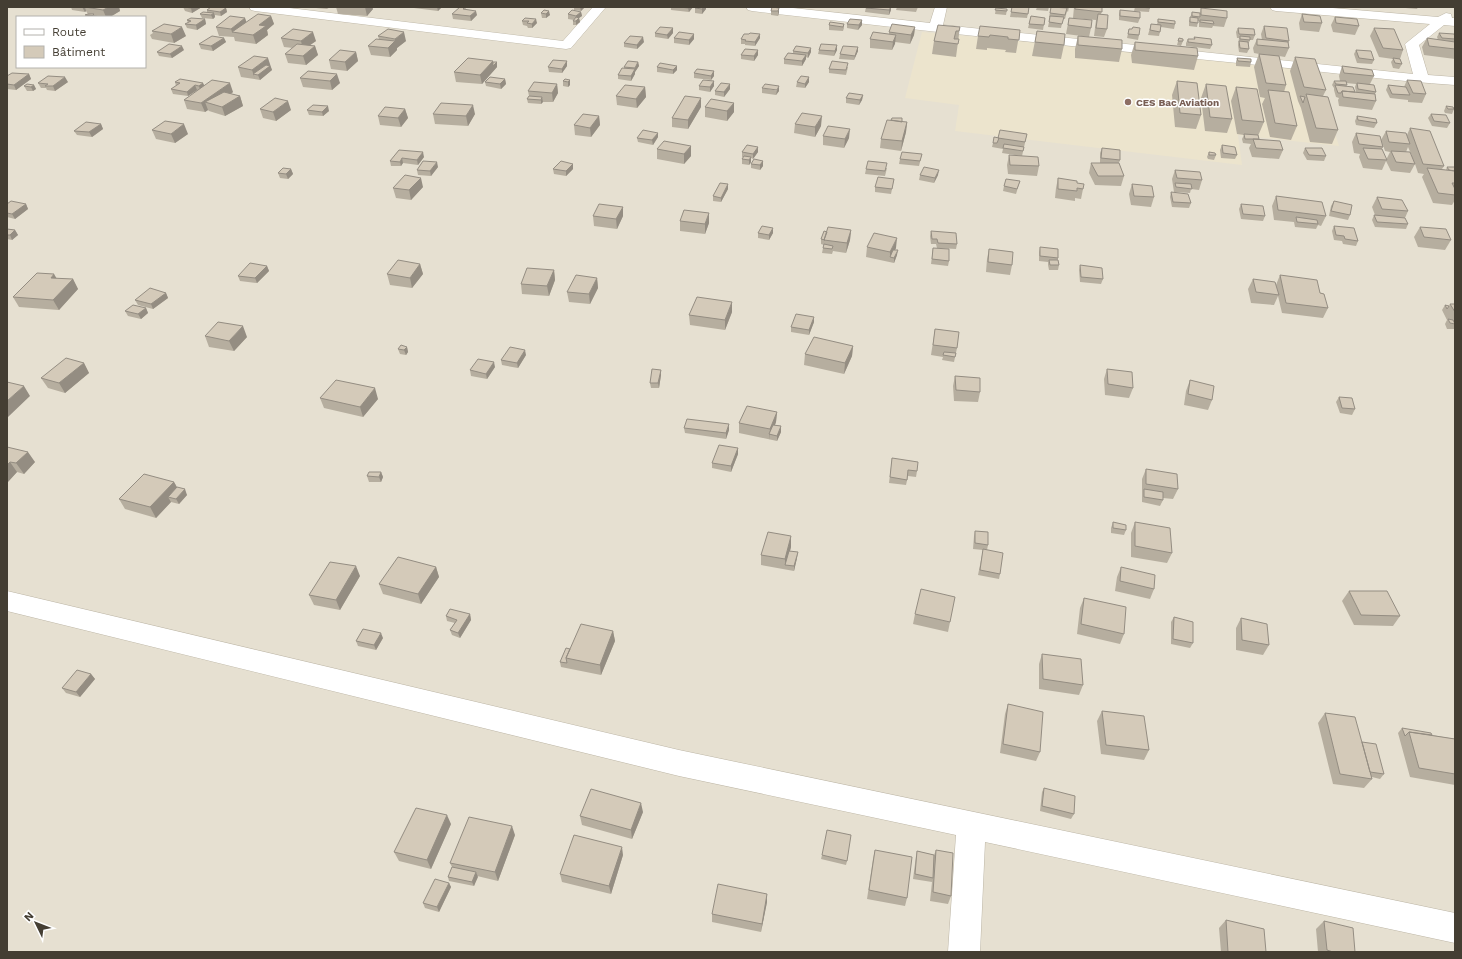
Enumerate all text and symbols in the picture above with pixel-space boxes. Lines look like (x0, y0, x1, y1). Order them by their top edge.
legend (16, 16, 146, 68)
text: Route (52, 25, 86, 39)
text: Bâtiment (52, 45, 105, 59)
marker: CES Bac Aviation (1123, 97, 1133, 107)
place label: CES Bac Aviation (1136, 97, 1219, 108)
north arrow (16, 903, 56, 943)
text: N (22, 909, 37, 924)

